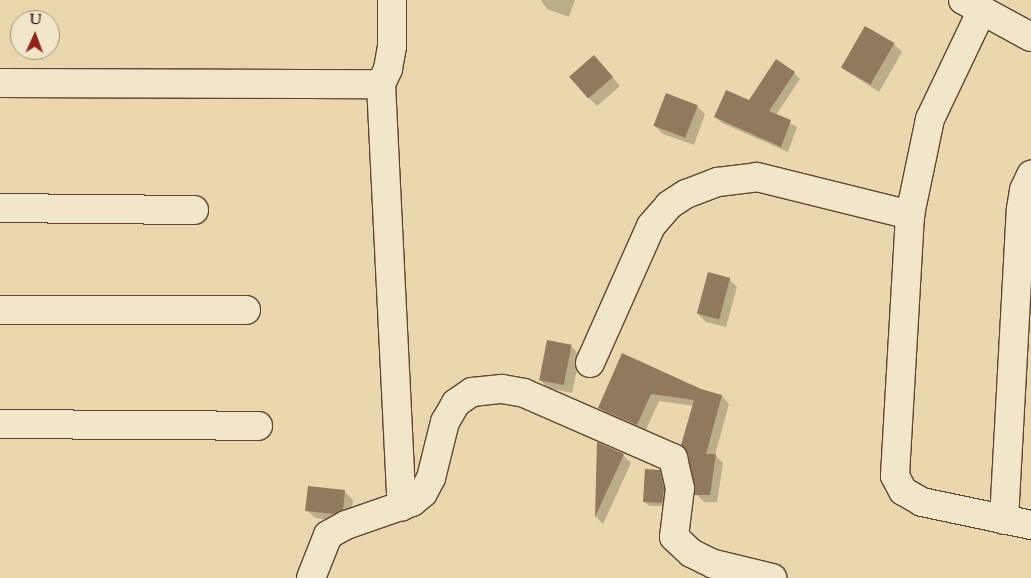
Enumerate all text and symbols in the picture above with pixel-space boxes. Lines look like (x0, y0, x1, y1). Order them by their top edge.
north arrow (10, 10, 60, 60)
text: U (29, 11, 42, 31)

